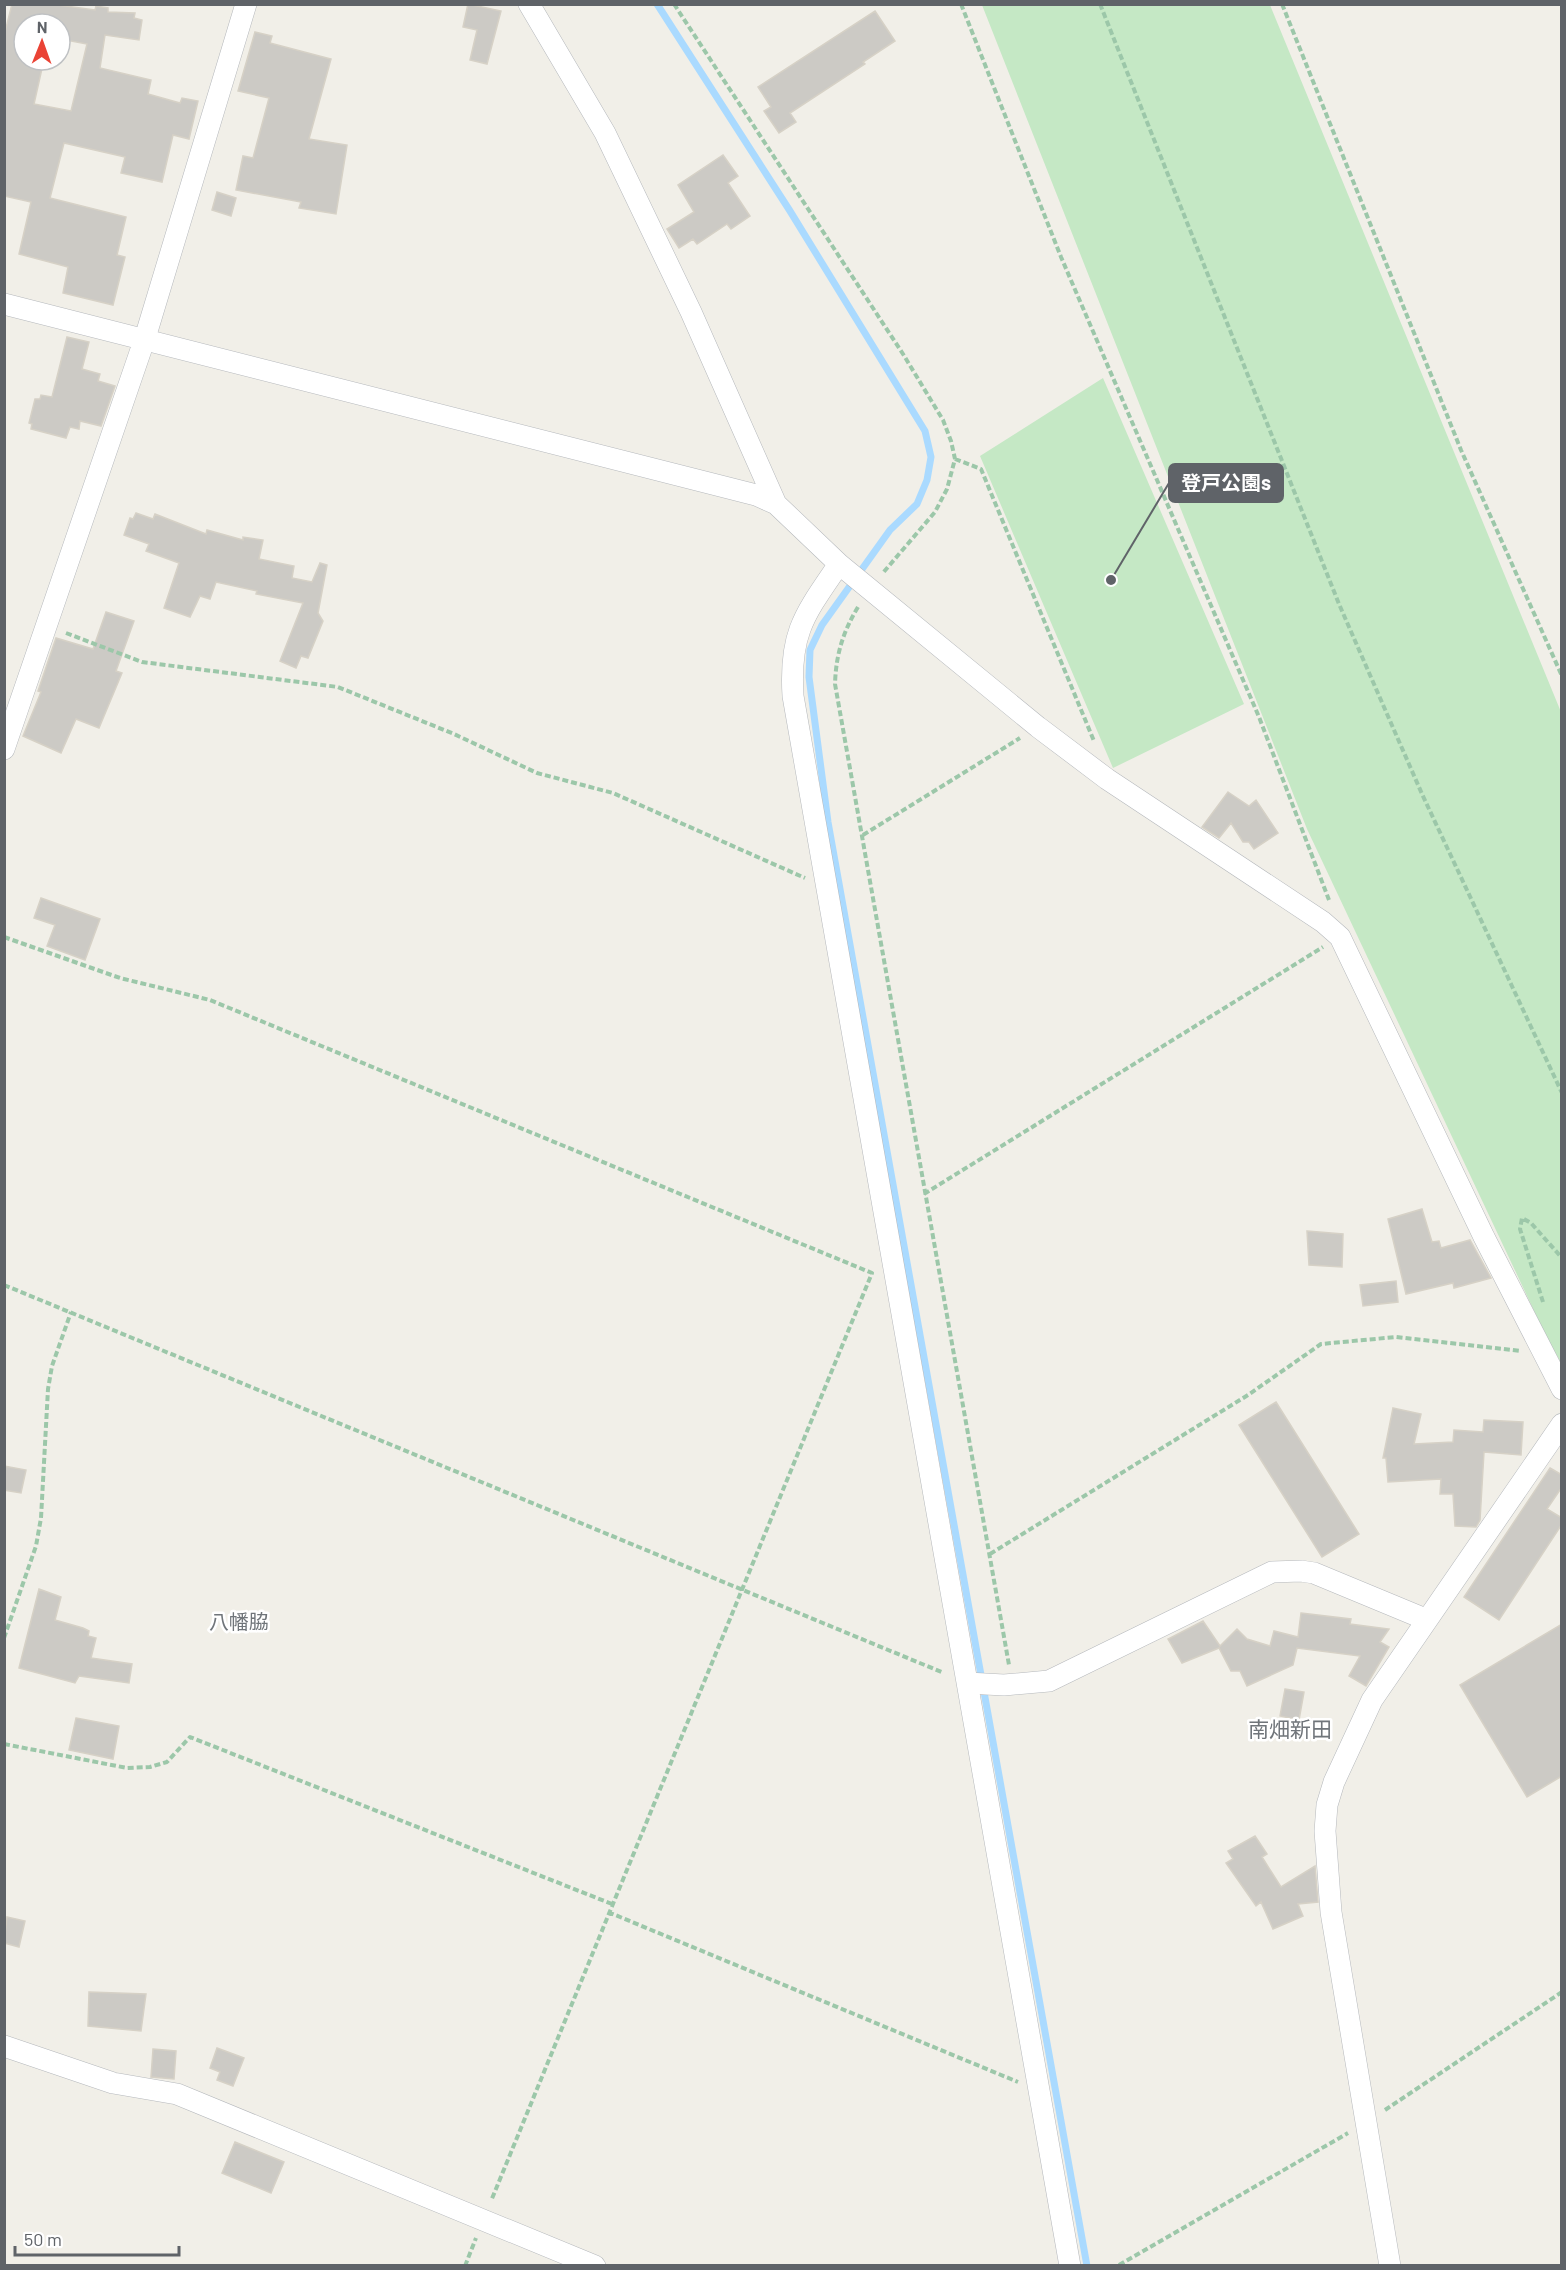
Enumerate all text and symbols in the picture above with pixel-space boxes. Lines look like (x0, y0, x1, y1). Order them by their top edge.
north arrow (12, 12, 72, 72)
text: N (37, 17, 48, 36)
callout: 登戸公園s (1169, 464, 1283, 502)
text: 登戸公園s (1181, 470, 1271, 494)
district label: 八幡脇 (209, 1609, 269, 1633)
district label: 南畑新田 (1248, 1716, 1332, 1741)
scale bar (15, 2219, 178, 2257)
text: 50 m (24, 2228, 62, 2250)

